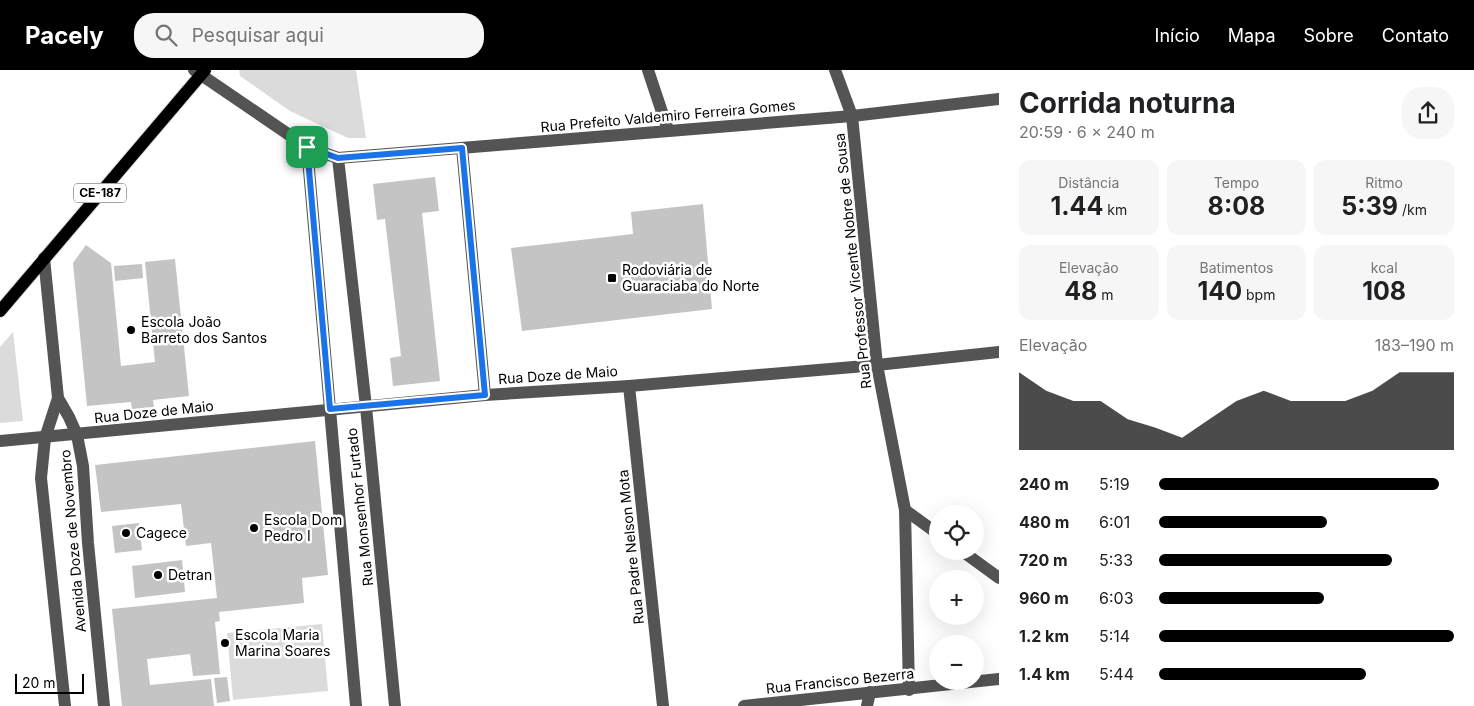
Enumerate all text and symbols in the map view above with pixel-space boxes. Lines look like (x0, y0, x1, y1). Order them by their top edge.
search box (134, 13, 484, 58)
text: Pacely (25, 21, 104, 50)
icon: search (152, 21, 180, 49)
text: Pesquisar aqui (192, 24, 324, 47)
text: Início (1155, 25, 1200, 46)
text: Mapa (1228, 25, 1275, 46)
text: Sobre (1303, 25, 1354, 46)
text: Contato (1382, 25, 1449, 46)
text: Corrida noturna (1019, 86, 1236, 120)
button: share (1402, 87, 1454, 139)
street label: Rua Prefeito Valdemiro Ferreira Gomes (540, 96, 796, 135)
text: 20:59 · 6 × 240 m (1019, 122, 1155, 142)
pin (286, 126, 328, 168)
street label: Rua Professor Vicente Nobre de Sousa (831, 132, 874, 390)
icon: arrive (293, 133, 321, 161)
text: Distância (1058, 174, 1119, 191)
text: Tempo (1214, 174, 1259, 191)
text: Ritmo (1365, 174, 1403, 191)
road number: CE-187 (74, 184, 126, 202)
text: 1.44 (1050, 191, 1103, 221)
text: 8:08 (1208, 191, 1265, 221)
text: 5:39 (1341, 191, 1398, 221)
text: km (1103, 201, 1127, 218)
text: /km (1398, 201, 1427, 218)
text: Elevação (1059, 259, 1119, 276)
text: Batimentos (1200, 259, 1273, 276)
text: kcal (1371, 259, 1398, 276)
place label: Rodoviária de Guaraciaba do Norte (622, 261, 759, 294)
marker: Rodoviária de Guaraciaba do Norte (606, 272, 618, 284)
text: 48 (1064, 276, 1097, 306)
text: 140 (1198, 276, 1242, 306)
text: 108 (1362, 276, 1406, 306)
text: m (1097, 286, 1114, 303)
text: bpm (1242, 286, 1275, 303)
place label: Escola João Barreto dos Santos (141, 313, 267, 346)
marker: Escola João Barreto dos Santos (125, 324, 137, 336)
text: Elevação (1019, 335, 1087, 355)
text: 183–190 m (1375, 335, 1454, 355)
street label: Rua Doze de Maio (498, 362, 618, 387)
street label: Rua Doze de Maio (93, 397, 214, 426)
street label: Rua Monsenhor Furtado (343, 427, 376, 587)
street label: Avenida Doze de Novembro (56, 449, 89, 633)
street label: Rua Padre Nelson Mota (614, 469, 647, 625)
text: 240 m (1019, 474, 1069, 494)
text: 5:19 (1099, 474, 1130, 494)
map controls (929, 505, 984, 690)
button: locate (929, 505, 984, 560)
place label: Escola Dom Pedro I (264, 511, 342, 544)
text: 480 m (1019, 512, 1069, 532)
text: 6:01 (1099, 512, 1130, 532)
marker: Escola Dom Pedro I (248, 522, 260, 534)
place label: Cagece (136, 524, 187, 541)
marker: Cagece (120, 527, 132, 539)
text: 720 m (1019, 550, 1068, 570)
text: 5:33 (1099, 550, 1133, 570)
place label: Detran (168, 566, 212, 583)
marker: Detran (152, 569, 164, 581)
button: + (929, 570, 984, 625)
text: 960 m (1019, 588, 1069, 608)
text: 6:03 (1099, 588, 1134, 608)
place label: Escola Maria Marina Soares (235, 626, 330, 659)
text: 1.2 km (1019, 626, 1069, 646)
text: 5:14 (1099, 626, 1130, 646)
button: − (929, 635, 984, 690)
marker: Escola Maria Marina Soares (219, 637, 231, 649)
street label: Rua Francisco Bezerra (765, 664, 915, 697)
text: 1.4 km (1019, 664, 1070, 684)
text: 5:44 (1099, 664, 1134, 684)
scale bar (15, 671, 84, 694)
text: 20 m (22, 674, 56, 691)

